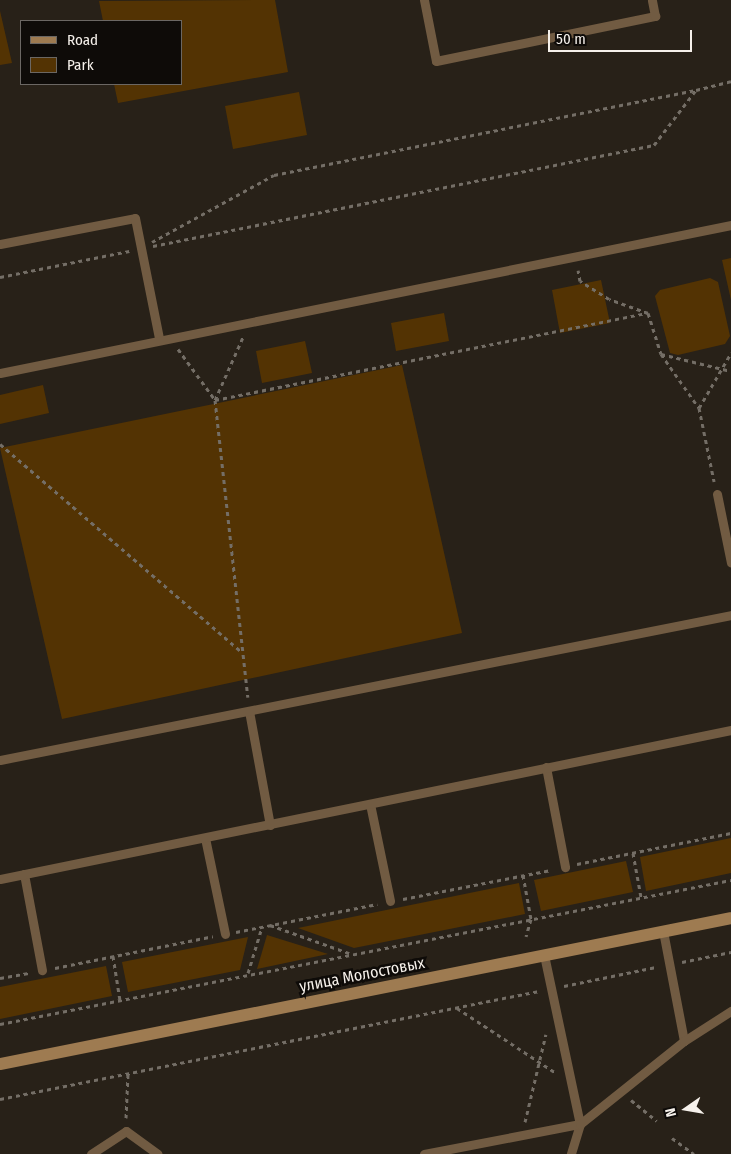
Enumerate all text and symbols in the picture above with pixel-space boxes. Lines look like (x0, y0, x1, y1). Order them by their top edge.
legend (20, 20, 182, 85)
scale bar (551, 20, 695, 52)
text: 50 m (556, 30, 586, 48)
text: Road (67, 31, 98, 49)
text: Park (67, 56, 94, 74)
street label: улица Молостовых (298, 953, 426, 997)
north arrow (661, 1084, 711, 1134)
text: N (662, 1106, 680, 1118)

